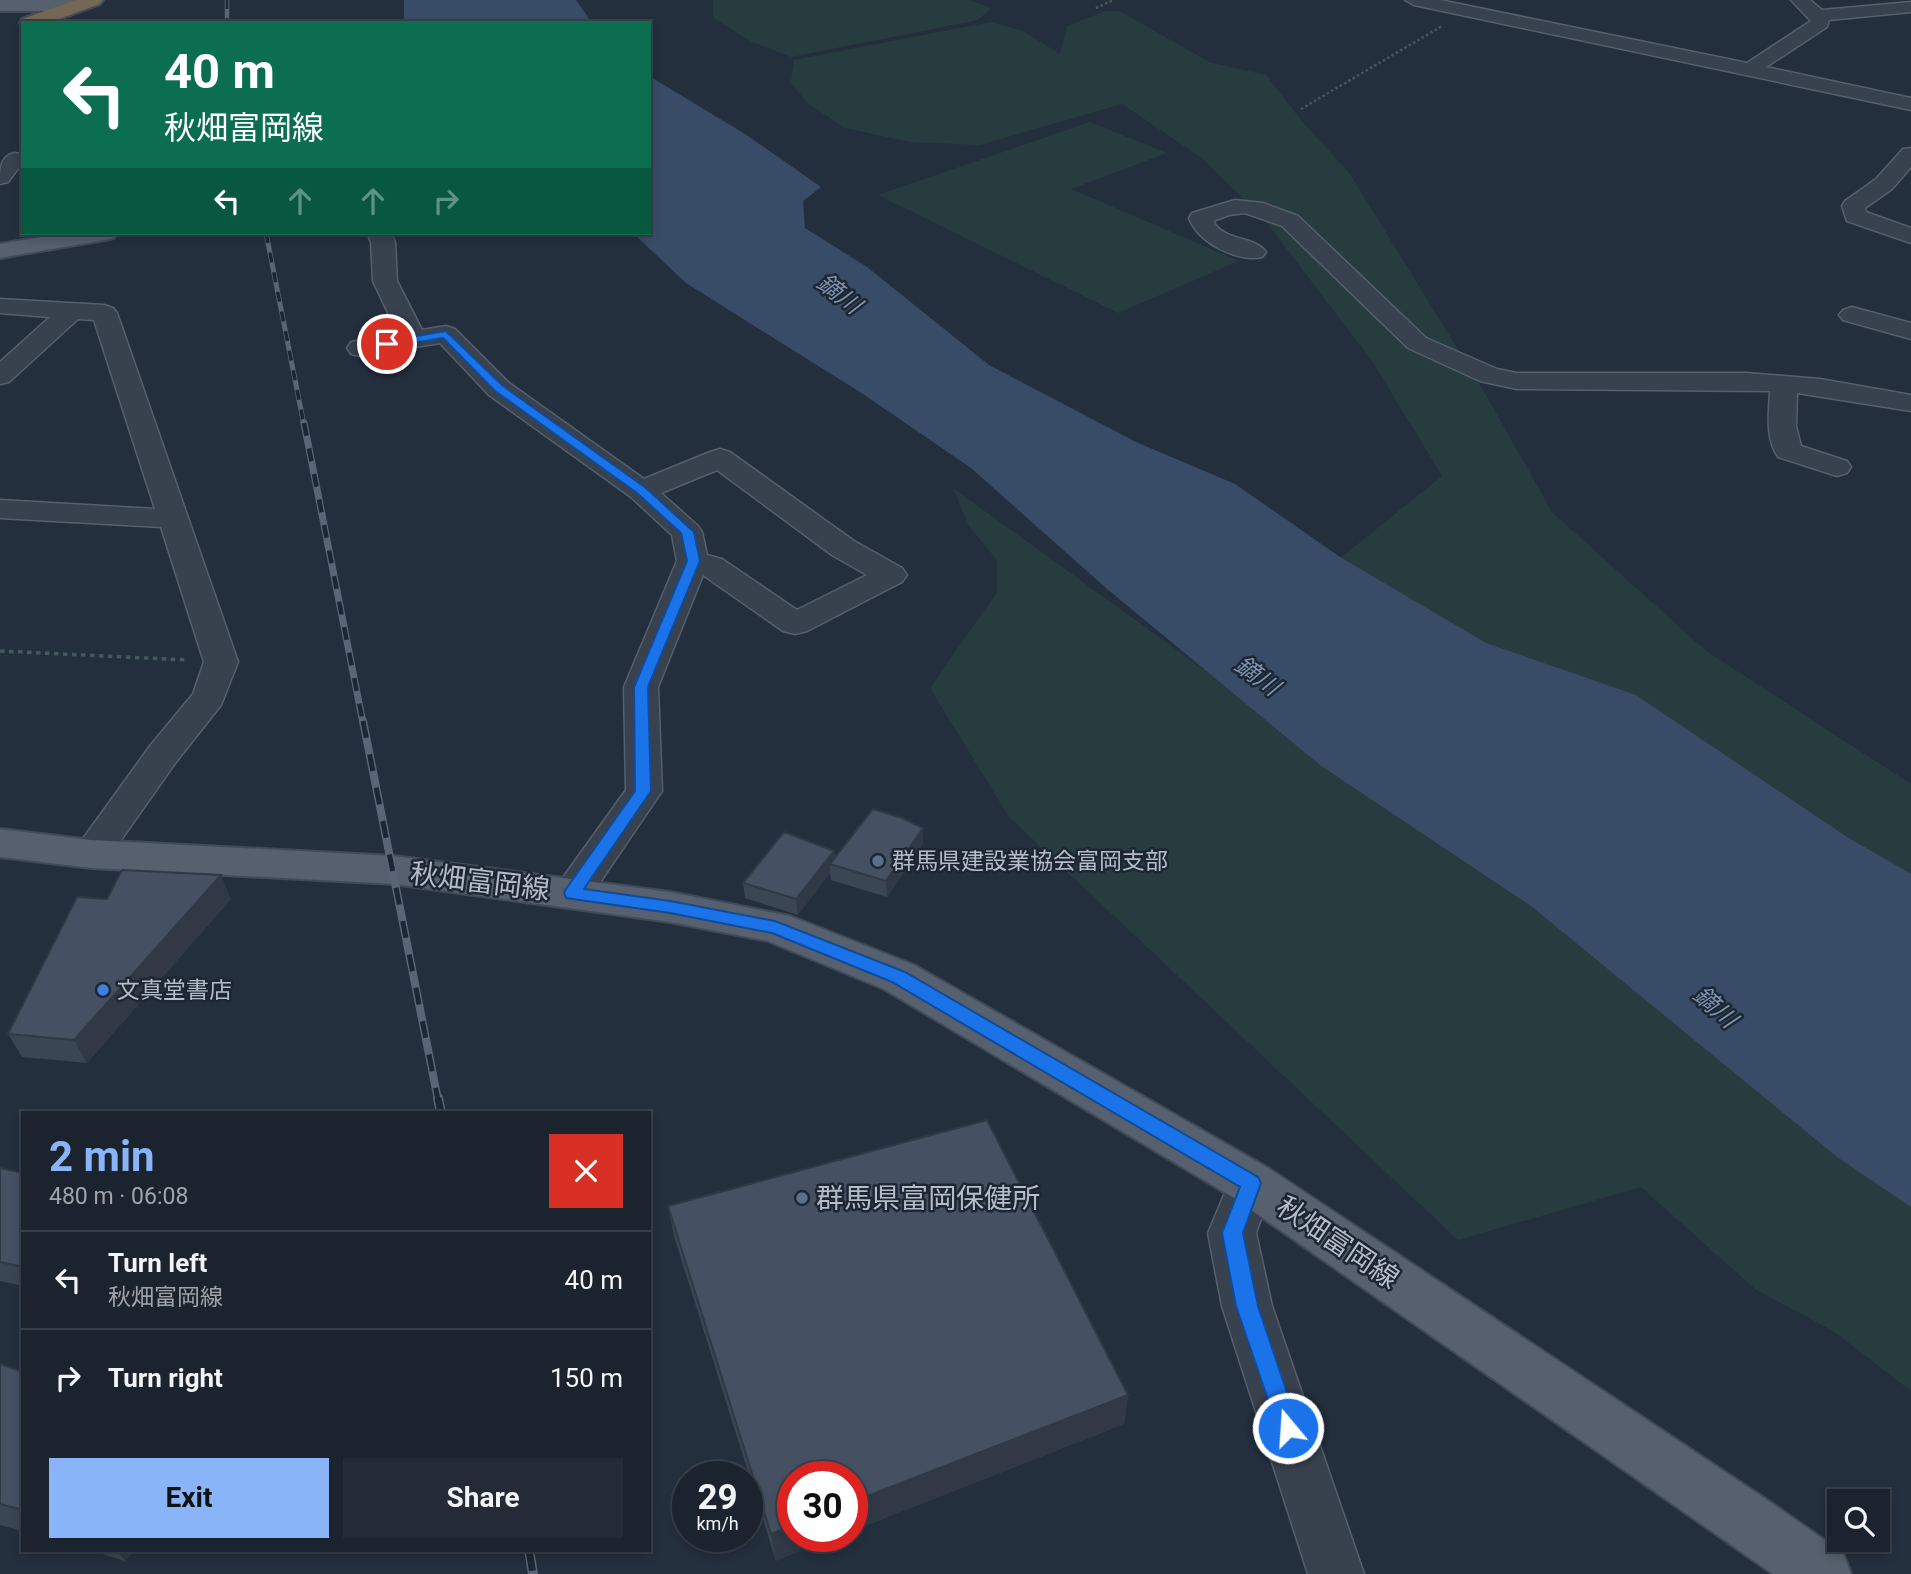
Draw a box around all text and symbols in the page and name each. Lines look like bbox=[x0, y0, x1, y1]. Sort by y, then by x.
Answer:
text: 40 m bbox=[164, 43, 275, 100]
icon: left bbox=[49, 49, 140, 140]
text: 秋畑富岡線 bbox=[164, 109, 324, 147]
icon: left bbox=[208, 182, 246, 220]
icon: ahead bbox=[281, 182, 319, 220]
icon: ahead bbox=[354, 182, 392, 220]
icon: right bbox=[427, 182, 465, 220]
water label: 鏑川 bbox=[811, 268, 869, 322]
pin bbox=[357, 314, 417, 374]
icon: arrive bbox=[368, 325, 406, 363]
water label: 鏑川 bbox=[1229, 651, 1287, 703]
place label: 群馬県建設業協会富岡支部 bbox=[892, 848, 1168, 875]
marker: 群馬県建設業協会富岡支部 bbox=[870, 853, 886, 869]
street label: 秋畑富岡線 bbox=[408, 857, 551, 906]
place label: 文真堂書店 bbox=[117, 977, 232, 1004]
water label: 鏑川 bbox=[1688, 981, 1744, 1035]
marker: 文真堂書店 bbox=[95, 982, 111, 998]
text: 2 min bbox=[49, 1132, 155, 1181]
button: close bbox=[549, 1134, 623, 1208]
place label: 群馬県富岡保健所 bbox=[816, 1182, 1040, 1215]
text: 480 m · 06:08 bbox=[49, 1183, 188, 1210]
marker: 群馬県富岡保健所 bbox=[794, 1190, 810, 1206]
street label: 秋畑富岡線 bbox=[1270, 1190, 1405, 1295]
text: Turn left bbox=[108, 1248, 207, 1278]
icon: left bbox=[49, 1261, 87, 1299]
text: 40 m bbox=[565, 1265, 623, 1295]
text: 秋畑富岡線 bbox=[108, 1284, 223, 1311]
icon: right bbox=[49, 1359, 87, 1397]
text: Turn right bbox=[108, 1363, 223, 1393]
text: 150 m bbox=[550, 1363, 623, 1393]
position arrow bbox=[1251, 1391, 1325, 1465]
button: Exit bbox=[49, 1458, 329, 1538]
button: Share bbox=[343, 1458, 623, 1538]
speed limit sign: 30 bbox=[777, 1461, 868, 1552]
text: 29 bbox=[697, 1477, 738, 1518]
map controls bbox=[1827, 1489, 1890, 1552]
button: search bbox=[1827, 1489, 1890, 1552]
text: km/h bbox=[696, 1513, 739, 1534]

